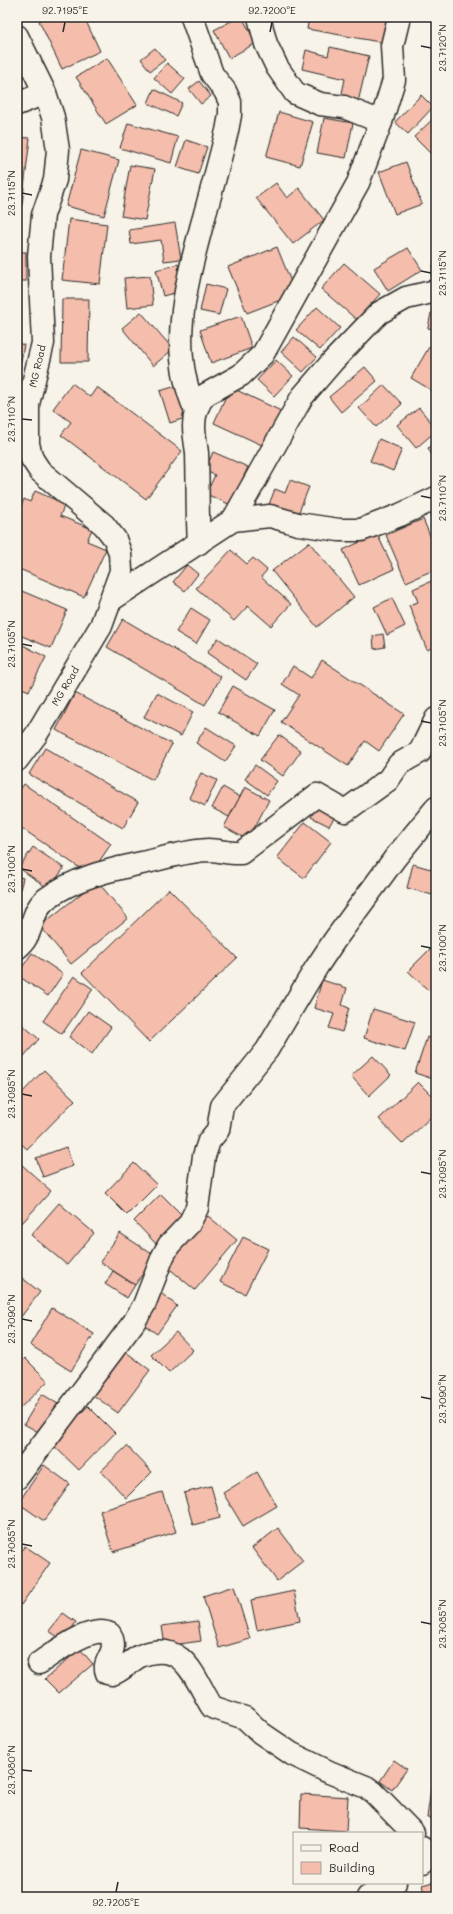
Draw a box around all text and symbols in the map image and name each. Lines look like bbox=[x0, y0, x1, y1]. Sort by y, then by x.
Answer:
text: 92.7195°E bbox=[42, 3, 88, 17]
text: 92.7200°E bbox=[248, 3, 296, 17]
text: 23.7120°N bbox=[435, 24, 449, 72]
text: 23.7115°N bbox=[4, 170, 18, 216]
text: 23.7115°N bbox=[435, 250, 449, 296]
street label: MG Road bbox=[25, 343, 49, 389]
text: 23.7110°N bbox=[4, 396, 18, 442]
text: 23.7110°N bbox=[435, 475, 449, 521]
text: 23.7105°N bbox=[4, 620, 18, 668]
street label: MG Road bbox=[48, 664, 82, 708]
text: 23.7105°N bbox=[435, 699, 449, 747]
text: 23.7100°N bbox=[4, 845, 18, 893]
text: 23.7100°N bbox=[435, 924, 449, 972]
text: 23.7095°N bbox=[4, 1069, 18, 1119]
text: 23.7095°N bbox=[435, 1149, 449, 1199]
text: 23.7090°N bbox=[4, 1294, 18, 1344]
text: 23.7090°N bbox=[435, 1374, 449, 1424]
text: 23.7085°N bbox=[4, 1519, 18, 1569]
text: 23.7085°N bbox=[435, 1599, 449, 1649]
text: 23.7080°N bbox=[4, 1745, 18, 1795]
legend bbox=[293, 1832, 423, 1884]
text: Road bbox=[329, 1839, 359, 1855]
text: Building bbox=[329, 1859, 375, 1875]
text: 92.7205°E bbox=[92, 1895, 140, 1909]

